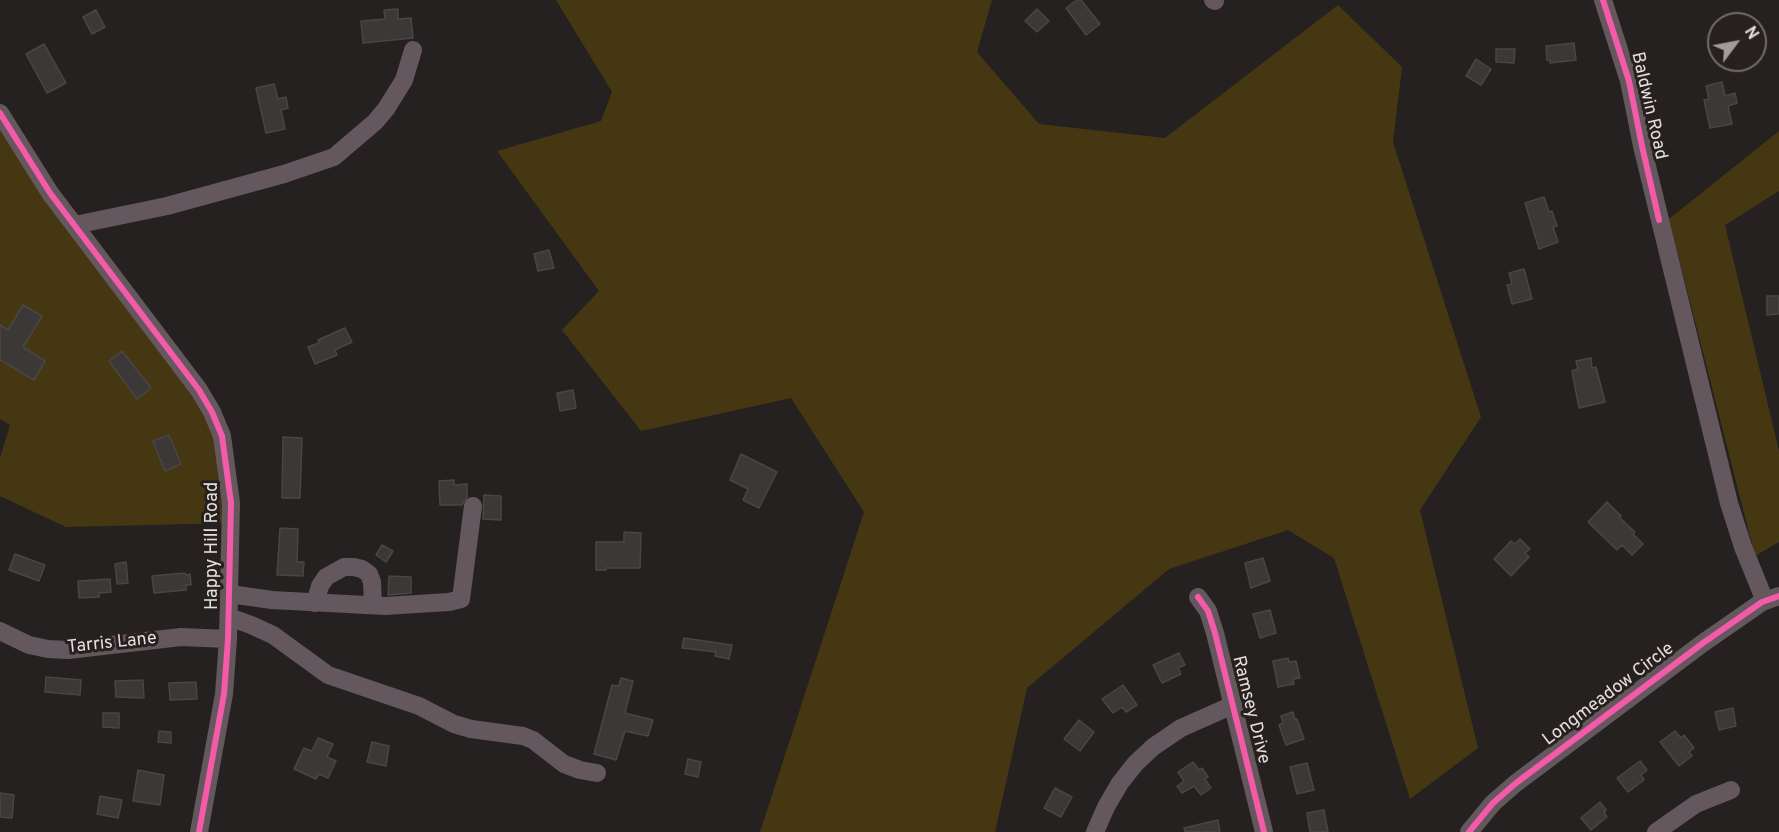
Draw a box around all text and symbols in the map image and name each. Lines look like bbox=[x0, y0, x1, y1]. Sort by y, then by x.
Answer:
north arrow bbox=[1707, 12, 1767, 72]
text: N bbox=[1739, 23, 1762, 44]
street label: Baldwin Road bbox=[1625, 50, 1671, 162]
street label: Happy Hill Road bbox=[202, 482, 224, 610]
street label: Tarris Lane bbox=[66, 629, 158, 659]
street label: Longmeadow Circle bbox=[1539, 639, 1679, 751]
street label: Ramsey Drive bbox=[1226, 654, 1274, 766]

